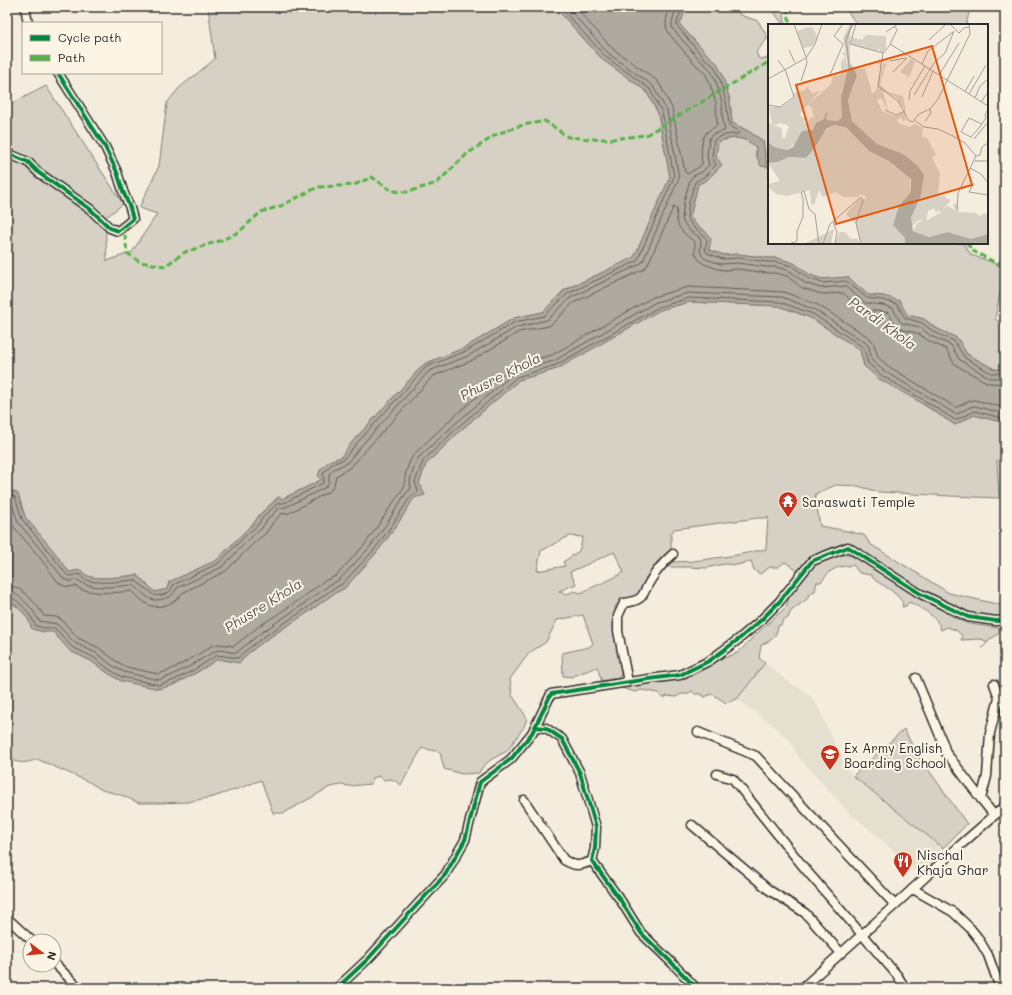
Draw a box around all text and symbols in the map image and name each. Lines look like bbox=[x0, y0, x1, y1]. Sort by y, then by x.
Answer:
legend bbox=[22, 22, 162, 74]
inset map bbox=[768, 24, 988, 244]
text: Cycle path bbox=[58, 29, 121, 45]
text: Path bbox=[58, 49, 85, 65]
water label: Pardi Khola bbox=[846, 292, 920, 354]
water label: Phusre Khola bbox=[456, 348, 544, 404]
temple icon: Saraswati Temple bbox=[777, 490, 799, 518]
place label: Saraswati Temple bbox=[802, 493, 915, 510]
water label: Phusre Khola bbox=[221, 574, 305, 636]
place label: Ex Army English Boarding School bbox=[844, 739, 947, 771]
school or university icon: Ex Army English Boarding School bbox=[819, 743, 841, 771]
place label: Nischal Khaja Ghar bbox=[917, 846, 989, 878]
restaurant icon: Nischal Khaja Ghar bbox=[892, 850, 914, 878]
north arrow bbox=[22, 933, 62, 973]
text: N bbox=[44, 950, 60, 962]

